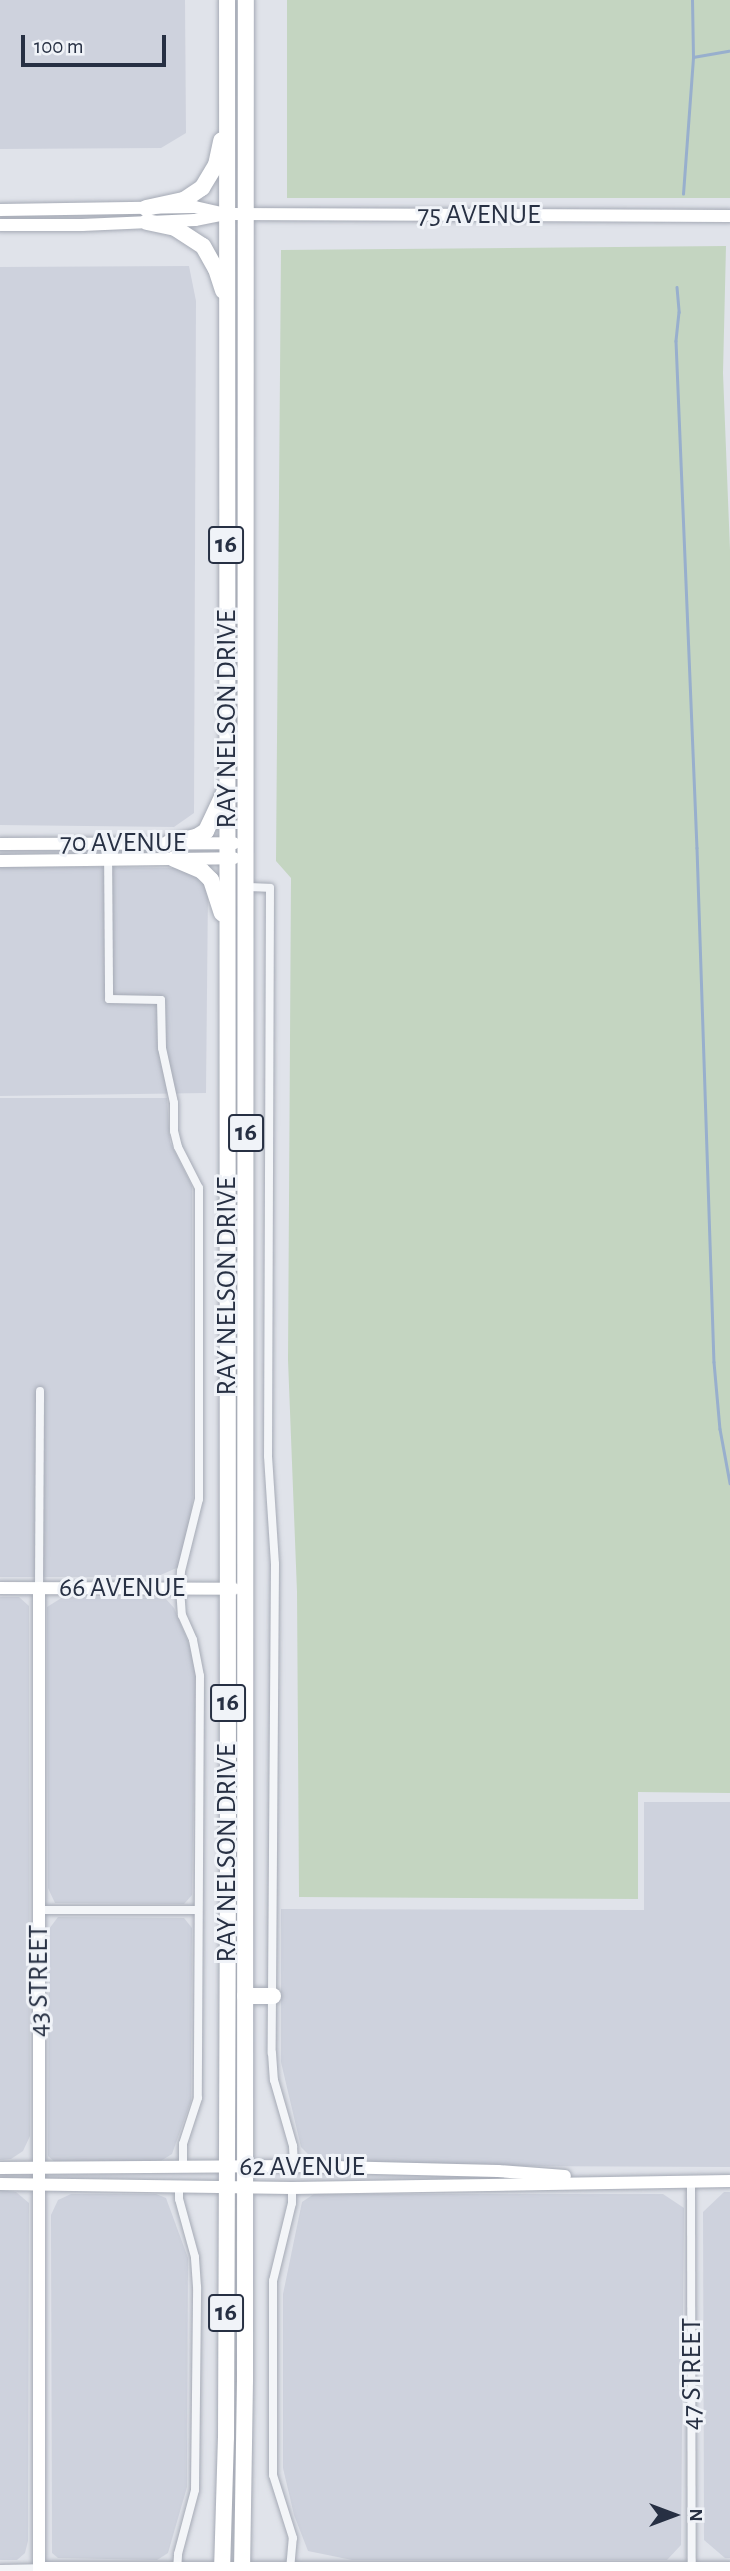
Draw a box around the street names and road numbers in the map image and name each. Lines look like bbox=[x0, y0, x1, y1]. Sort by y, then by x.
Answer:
street label: 75 AVENUE bbox=[417, 198, 541, 232]
road number: 16 bbox=[207, 523, 245, 568]
street label: RAY NELSON DRIVE bbox=[210, 610, 244, 828]
street label: 70 AVENUE bbox=[60, 826, 186, 860]
road number: 16 bbox=[227, 1110, 265, 1156]
street label: RAY NELSON DRIVE bbox=[210, 1177, 244, 1395]
street label: 66 AVENUE bbox=[59, 1571, 185, 1605]
road number: 16 bbox=[209, 1680, 247, 1726]
street label: RAY NELSON DRIVE bbox=[210, 1744, 244, 1962]
street label: 43 STREET bbox=[22, 1925, 56, 2037]
street label: 62 AVENUE bbox=[239, 2150, 365, 2184]
road number: 16 bbox=[207, 2290, 245, 2336]
street label: 47 STREET bbox=[675, 2318, 709, 2430]

